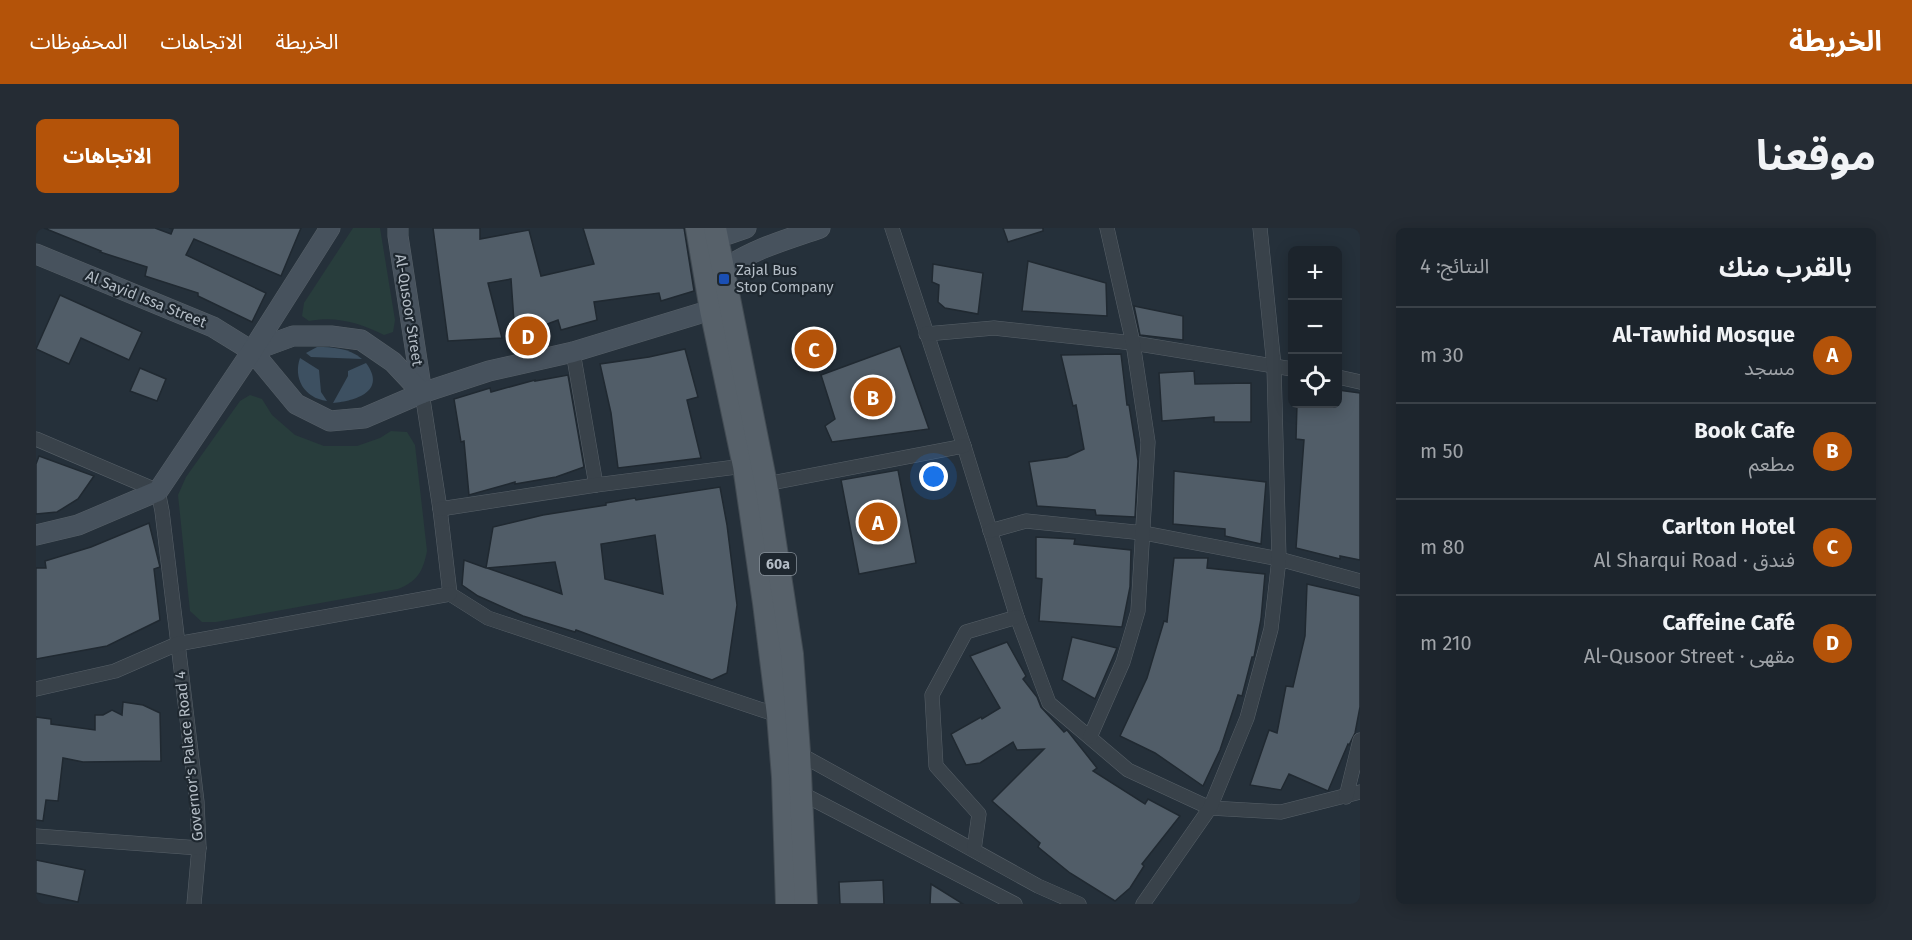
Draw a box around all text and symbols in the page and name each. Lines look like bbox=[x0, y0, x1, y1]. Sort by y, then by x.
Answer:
text: الخريطة bbox=[1789, 25, 1882, 58]
text: المحفوظات bbox=[30, 29, 127, 55]
text: الاتجاهات bbox=[160, 29, 242, 55]
text: الخريطة bbox=[275, 29, 338, 55]
button: الاتجاهات bbox=[36, 119, 179, 193]
text: موقعنا bbox=[1756, 131, 1876, 181]
map controls bbox=[1288, 246, 1342, 408]
button: + bbox=[1288, 246, 1342, 300]
text: بالقرب منك bbox=[1719, 252, 1852, 283]
street label: Al-Qusoor Street bbox=[391, 253, 427, 368]
text: النتائج: 4 bbox=[1420, 254, 1489, 278]
place label: Zajal Bus Stop Company bbox=[736, 261, 834, 296]
street label: Al Sayid Issa Street bbox=[83, 267, 210, 332]
marker: Zajal Bus Stop Company bbox=[717, 272, 731, 286]
button: − bbox=[1288, 300, 1342, 354]
pin: D bbox=[508, 314, 548, 358]
text: Al-Tawhid Mosque bbox=[1613, 321, 1795, 348]
pin: C bbox=[794, 326, 834, 372]
text: 30 m bbox=[1420, 343, 1464, 367]
text: A bbox=[1827, 343, 1838, 367]
button: locate bbox=[1288, 354, 1342, 408]
text: مسجد bbox=[1744, 356, 1795, 380]
pin: B bbox=[854, 374, 892, 420]
text: Book Cafe bbox=[1694, 417, 1795, 444]
text: 50 m bbox=[1420, 439, 1464, 463]
text: B bbox=[1826, 439, 1839, 463]
text: مطعم bbox=[1749, 452, 1795, 476]
your location bbox=[919, 462, 948, 491]
pin: A bbox=[858, 500, 898, 544]
text: Carlton Hotel bbox=[1662, 513, 1795, 540]
text: 80 m bbox=[1420, 535, 1465, 559]
text: C bbox=[1827, 535, 1838, 559]
text: فندق · Al Sharqui Road bbox=[1594, 548, 1795, 572]
road number: 60a bbox=[760, 553, 796, 575]
text: Caffeine Café bbox=[1662, 609, 1795, 636]
text: 210 m bbox=[1420, 631, 1472, 655]
text: D bbox=[1826, 631, 1839, 655]
text: مقهى · Al-Qusoor Street bbox=[1584, 644, 1795, 668]
street label: Governor's Palace Road 4 bbox=[171, 670, 207, 842]

